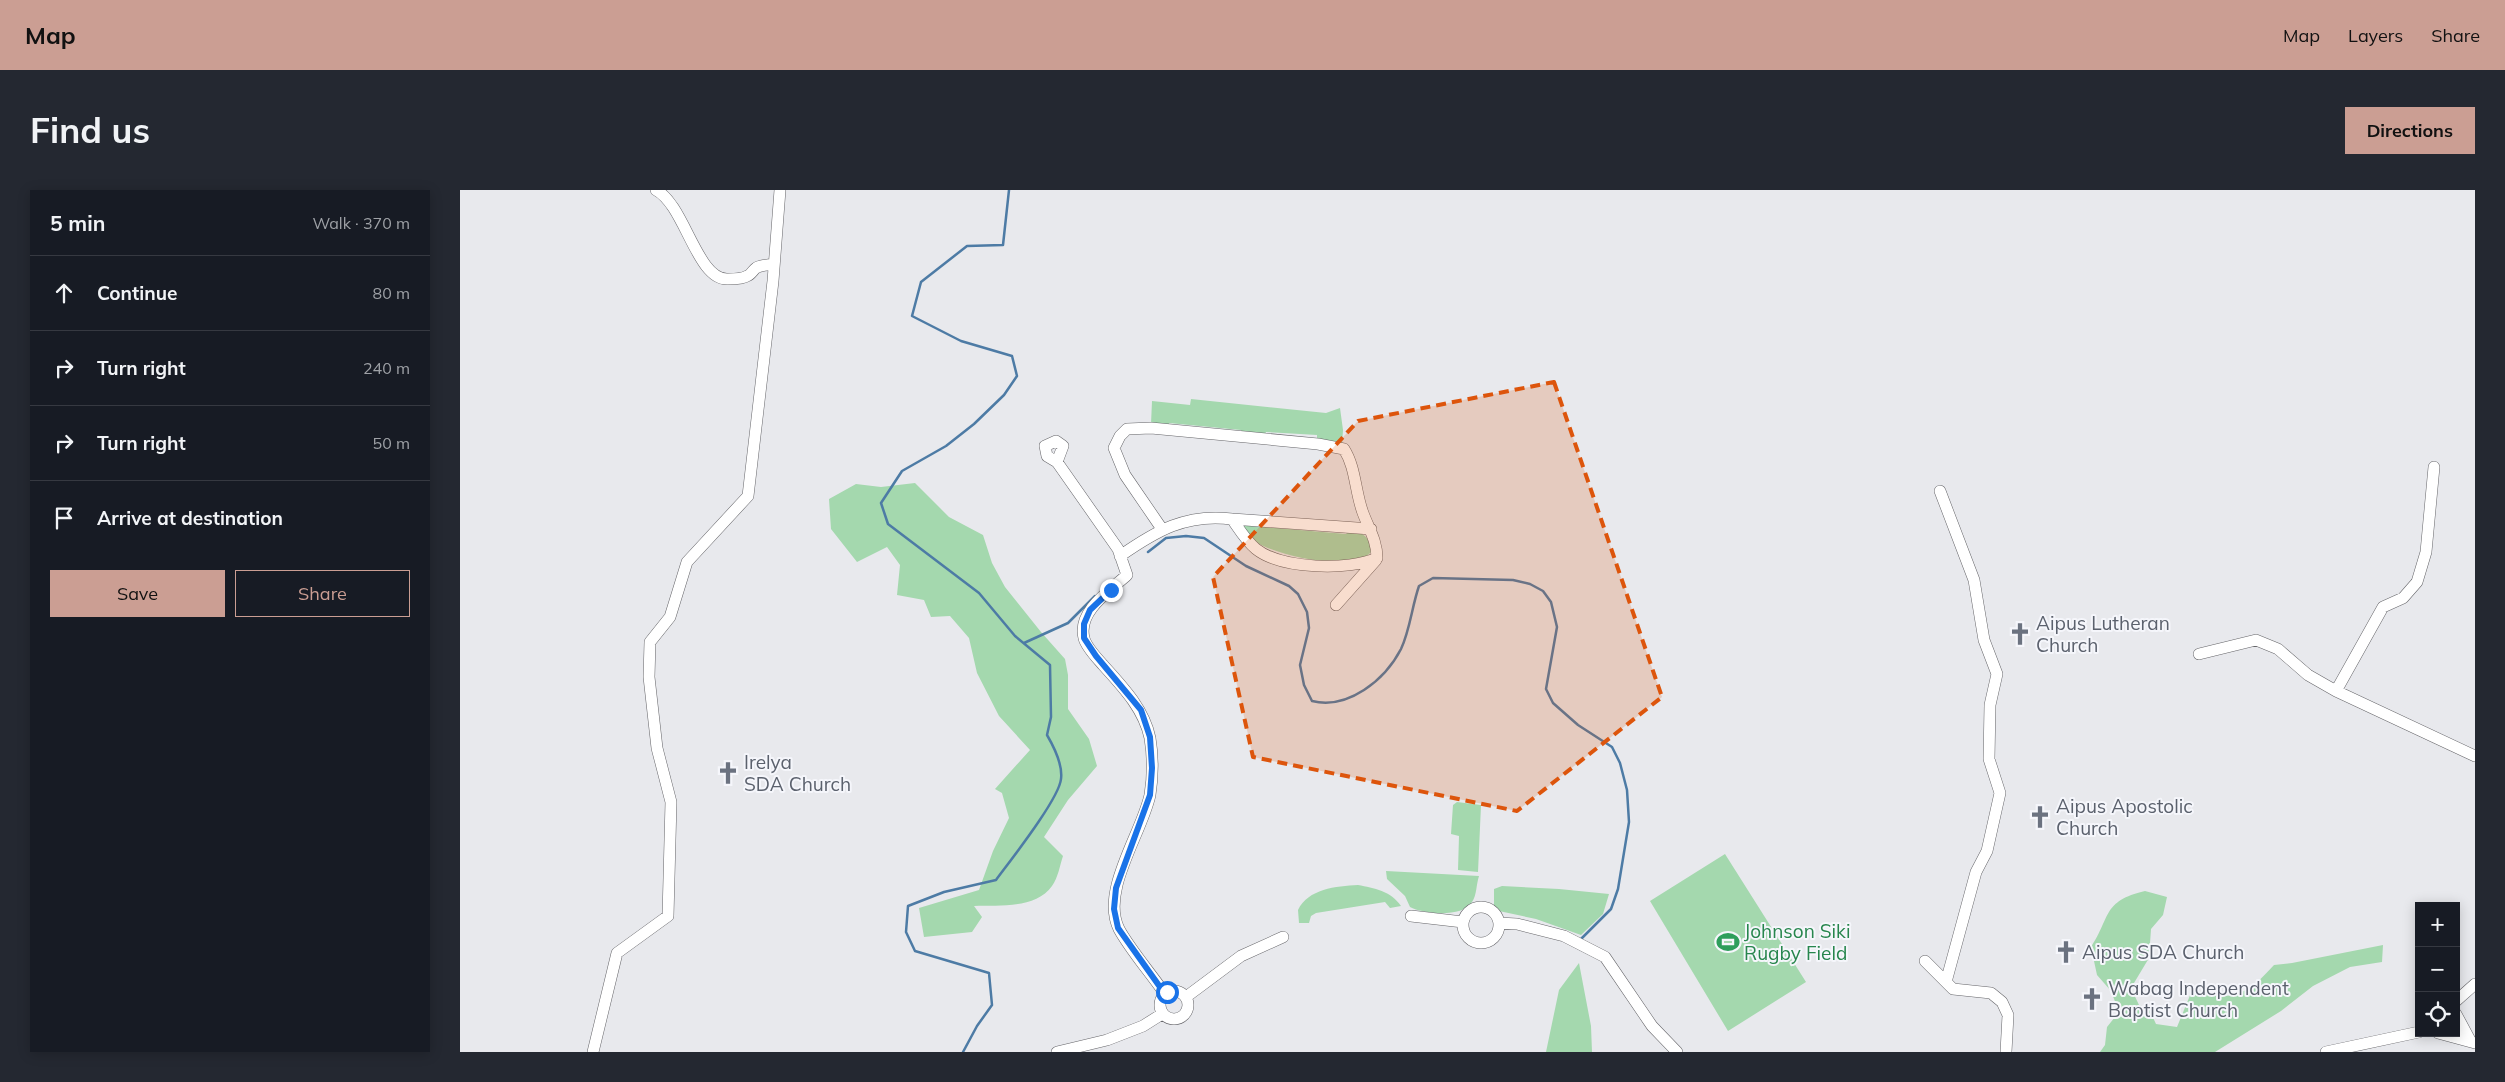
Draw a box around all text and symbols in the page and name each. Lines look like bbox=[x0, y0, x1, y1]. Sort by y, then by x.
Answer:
text: Map bbox=[25, 20, 76, 50]
text: Map bbox=[2283, 24, 2320, 47]
text: Layers bbox=[2348, 24, 2403, 47]
text: Share bbox=[2431, 24, 2480, 47]
button: Directions bbox=[2345, 107, 2475, 154]
text: Find us bbox=[30, 108, 150, 152]
text: 5 min bbox=[50, 210, 105, 236]
text: Walk · 370 m bbox=[312, 213, 410, 233]
icon: ahead bbox=[50, 279, 78, 307]
text: Continue bbox=[97, 281, 177, 305]
text: 80 m bbox=[373, 283, 410, 303]
icon: right bbox=[50, 354, 78, 382]
text: Turn right bbox=[97, 356, 186, 380]
text: 240 m bbox=[363, 358, 410, 378]
icon: right bbox=[50, 429, 78, 457]
text: Turn right bbox=[97, 431, 186, 455]
text: 50 m bbox=[373, 433, 410, 453]
icon: arrive bbox=[50, 504, 78, 532]
text: Arrive at destination bbox=[97, 506, 283, 530]
button: Save bbox=[50, 570, 225, 617]
button: Share bbox=[235, 570, 410, 617]
route end bbox=[1100, 579, 1123, 602]
place label: Aipus Lutheran Church bbox=[2036, 611, 2170, 657]
church icon: Aipus Lutheran Church bbox=[2007, 621, 2033, 647]
place label: Irelya SDA Church bbox=[744, 750, 851, 796]
church icon: Irelya SDA Church bbox=[715, 760, 741, 786]
place label: Aipus Apostolic Church bbox=[2056, 794, 2193, 840]
church icon: Aipus Apostolic Church bbox=[2027, 804, 2053, 830]
map controls bbox=[2415, 902, 2460, 1037]
button: + bbox=[2415, 902, 2460, 947]
place label: Johnson Siki Rugby Field bbox=[1744, 919, 1850, 965]
sports icon: Johnson Siki Rugby Field bbox=[1715, 929, 1741, 955]
church icon: Aipus SDA Church bbox=[2053, 939, 2079, 965]
place label: Aipus SDA Church bbox=[2082, 940, 2244, 964]
button: − bbox=[2415, 947, 2460, 992]
place label: Wabag Independent Baptist Church bbox=[2108, 976, 2289, 1022]
route start bbox=[1156, 981, 1179, 1004]
church icon: Wabag Independent Baptist Church bbox=[2079, 986, 2105, 1012]
button: locate bbox=[2415, 992, 2460, 1037]

